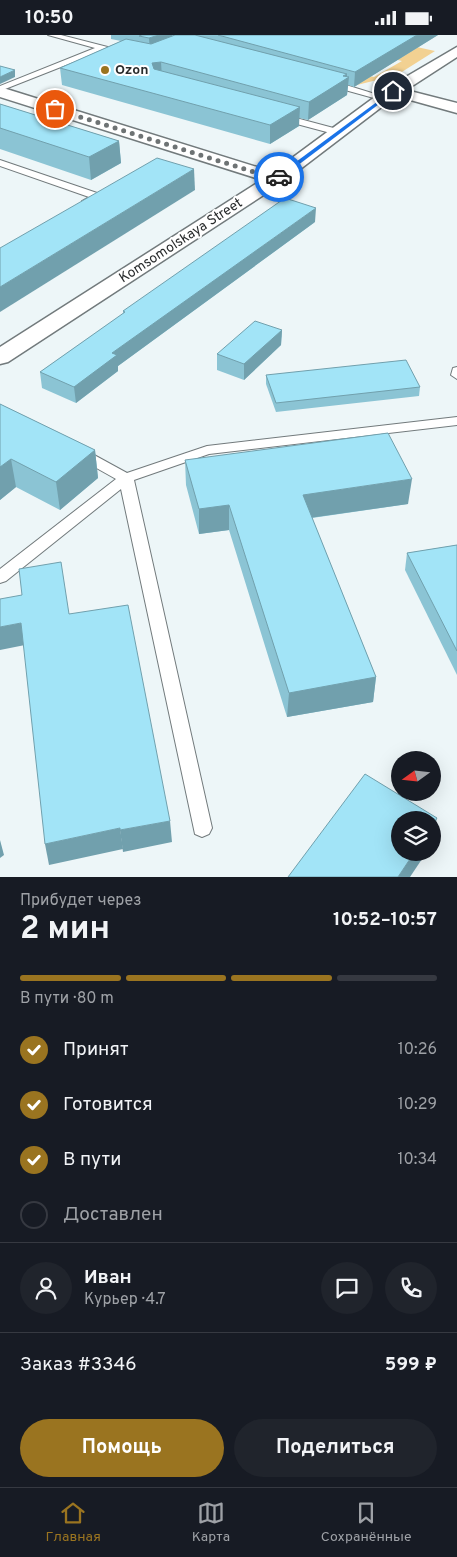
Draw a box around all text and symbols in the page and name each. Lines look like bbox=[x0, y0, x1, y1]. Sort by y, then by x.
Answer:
text: 10:50 bbox=[25, 6, 74, 30]
place label: Ozon bbox=[115, 62, 148, 79]
marker: Ozon bbox=[99, 64, 111, 76]
pin bbox=[372, 70, 414, 112]
icon: home bbox=[379, 77, 407, 105]
pin bbox=[34, 88, 76, 130]
icon: bag bbox=[41, 95, 69, 123]
courier bbox=[254, 152, 304, 202]
icon: car bbox=[265, 163, 293, 191]
street label: Komsomolskaya Street bbox=[116, 195, 246, 287]
north arrow bbox=[391, 751, 441, 801]
map controls bbox=[391, 751, 441, 861]
button: layers bbox=[391, 811, 441, 861]
text: Прибудет через bbox=[20, 891, 142, 911]
text: 10:52–10:57 bbox=[333, 908, 437, 932]
text: 2 мин bbox=[20, 910, 110, 950]
text: В пути · 80 m bbox=[20, 989, 114, 1009]
icon: check bbox=[20, 1036, 48, 1064]
text: Принят bbox=[63, 1038, 129, 1062]
text: 10:26 bbox=[398, 1040, 437, 1060]
icon: check bbox=[20, 1091, 48, 1119]
text: Готовится bbox=[63, 1093, 153, 1117]
text: 10:29 bbox=[398, 1095, 437, 1115]
icon: check bbox=[20, 1146, 48, 1174]
text: В пути bbox=[63, 1148, 121, 1172]
text: 10:34 bbox=[398, 1150, 437, 1170]
text: Доставлен bbox=[63, 1203, 163, 1227]
button: person bbox=[20, 1262, 72, 1314]
button: chat bbox=[321, 1262, 373, 1314]
button: phone bbox=[385, 1262, 437, 1314]
text: Иван bbox=[84, 1266, 132, 1290]
text: Курьер · 4.7 bbox=[84, 1290, 166, 1310]
text: Заказ #3346 bbox=[20, 1353, 137, 1377]
text: 599 ₽ bbox=[385, 1353, 437, 1377]
button: Помощь bbox=[20, 1419, 224, 1477]
button: Поделиться bbox=[234, 1419, 437, 1477]
tab: Главная bbox=[45, 1499, 101, 1546]
tab: Карта bbox=[192, 1499, 230, 1546]
tab: Сохранённые bbox=[321, 1499, 412, 1546]

